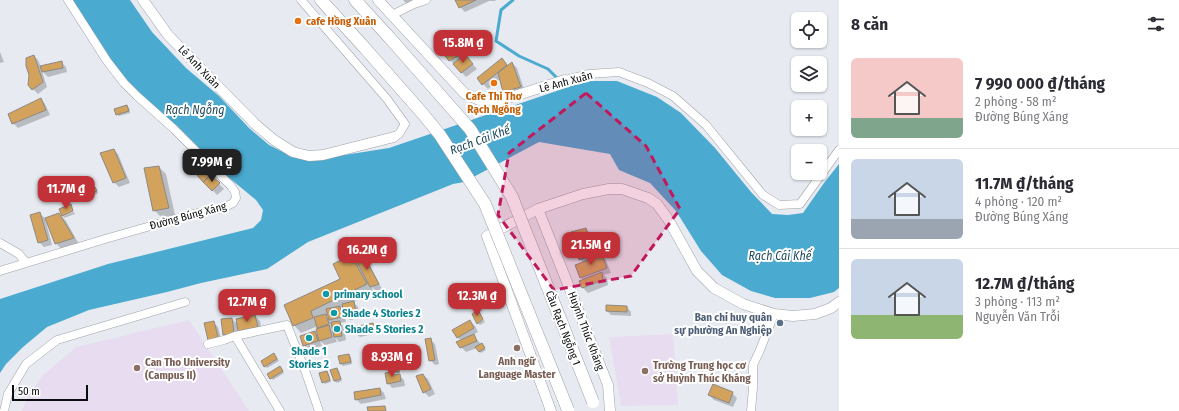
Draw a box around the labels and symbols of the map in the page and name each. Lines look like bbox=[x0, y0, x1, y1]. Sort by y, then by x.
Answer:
place label: cafe Hồng Xuân bbox=[306, 15, 376, 28]
marker: cafe Hồng Xuân bbox=[293, 16, 303, 26]
pin: 15.8M ₫ bbox=[426, 30, 500, 64]
street label: Lê Anh Xuân bbox=[175, 43, 223, 91]
street label: Lê Anh Xuân bbox=[538, 69, 594, 95]
marker: Cafe Thi Thơ Rạch Ngỗng bbox=[489, 78, 499, 88]
place label: Cafe Thi Thơ Rạch Ngỗng bbox=[466, 90, 523, 116]
water label: Rạch Ngỗng bbox=[165, 102, 225, 117]
water label: Rạch Cái Khế bbox=[448, 121, 513, 157]
pin: 7.99M ₫ bbox=[175, 149, 249, 183]
pin: 11.7M ₫ bbox=[29, 176, 103, 210]
street label: Đường Búng Xáng bbox=[148, 199, 229, 232]
pin: 21.5M ₫ bbox=[554, 232, 628, 266]
pin: 16.2M ₫ bbox=[330, 237, 404, 271]
water label: Rạch Cái Khế bbox=[749, 248, 813, 263]
pin: 12.3M ₫ bbox=[440, 283, 514, 317]
place label: primary school bbox=[334, 288, 403, 301]
pin: 12.7M ₫ bbox=[210, 289, 284, 323]
marker: primary school bbox=[321, 289, 331, 299]
street label: Cầu Rạch Ngỗng 1 bbox=[543, 289, 583, 367]
street label: Huỳnh Thúc Kháng bbox=[565, 290, 607, 373]
place label: Shade 4 Stories 2 bbox=[342, 307, 421, 320]
marker: Shade 4 Stories 2 bbox=[329, 308, 339, 318]
place label: Ban chỉ huy quân sự phường An Nghiệp bbox=[674, 311, 772, 337]
marker: Ban chỉ huy quân sự phường An Nghiệp bbox=[775, 318, 785, 328]
place label: Shade 5 Stories 2 bbox=[345, 323, 423, 336]
marker: Shade 5 Stories 2 bbox=[332, 324, 342, 334]
marker: Shade 1 Stories 2 bbox=[304, 333, 314, 343]
marker: Anh ngữ Language Master bbox=[512, 343, 522, 353]
pin: 8.93M ₫ bbox=[355, 344, 429, 378]
place label: Shade 1 Stories 2 bbox=[289, 345, 329, 371]
place label: Anh ngữ Language Master bbox=[478, 355, 557, 381]
place label: Can Tho University (Campus II) bbox=[145, 356, 231, 382]
place label: Trường Trung học cơ sở Huỳnh Thúc Kháng bbox=[653, 359, 751, 385]
marker: Can Tho University (Campus II) bbox=[132, 363, 142, 373]
marker: Trường Trung học cơ sở Huỳnh Thúc Kháng bbox=[640, 366, 650, 376]
scale bar bbox=[12, 383, 88, 402]

